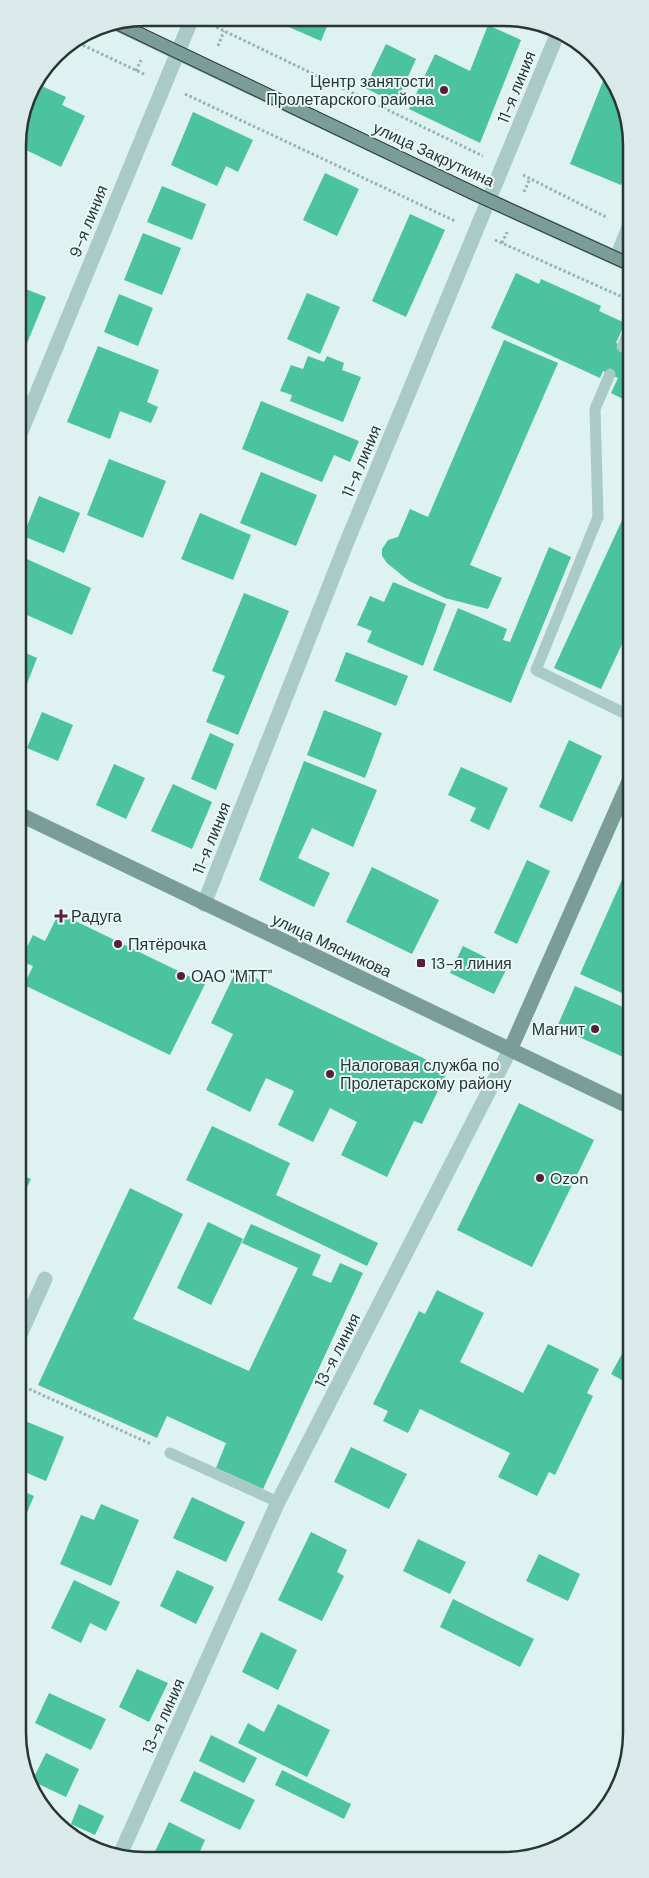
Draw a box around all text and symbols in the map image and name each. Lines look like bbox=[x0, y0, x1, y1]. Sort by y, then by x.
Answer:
street label: 11-я линия bbox=[492, 48, 540, 126]
place label: Центр занятости Пролетарского района bbox=[266, 71, 434, 110]
marker: Центр занятости Пролетарского района bbox=[438, 84, 450, 96]
street label: улица Закруткина bbox=[370, 117, 498, 192]
street label: 9-я линия bbox=[64, 182, 112, 261]
street label: 11-я линия bbox=[337, 422, 386, 500]
street label: 11-я линия bbox=[187, 799, 235, 877]
place label: Радуга bbox=[71, 906, 122, 927]
street label: улица Мясникова bbox=[269, 909, 395, 982]
marker: Радуга bbox=[55, 910, 67, 922]
place label: Пятёрочка bbox=[128, 934, 207, 955]
marker: Пятёрочка bbox=[112, 938, 124, 950]
place label: 13-я линия bbox=[431, 953, 512, 974]
marker: 13-я линия bbox=[415, 957, 427, 969]
place label: ОАО "МТТ" bbox=[191, 966, 273, 987]
marker: ОАО "МТТ" bbox=[175, 970, 187, 982]
place label: Магнит bbox=[532, 1019, 586, 1040]
marker: Магнит bbox=[589, 1023, 601, 1035]
place label: Налоговая служба по Пролетарскому району bbox=[340, 1055, 512, 1094]
marker: Налоговая служба по Пролетарскому району bbox=[324, 1068, 336, 1080]
place label: Ozon bbox=[550, 1168, 588, 1189]
marker: Ozon bbox=[534, 1172, 546, 1184]
street label: 13-я линия bbox=[310, 1309, 365, 1391]
street label: 13-я линия bbox=[137, 1675, 189, 1757]

